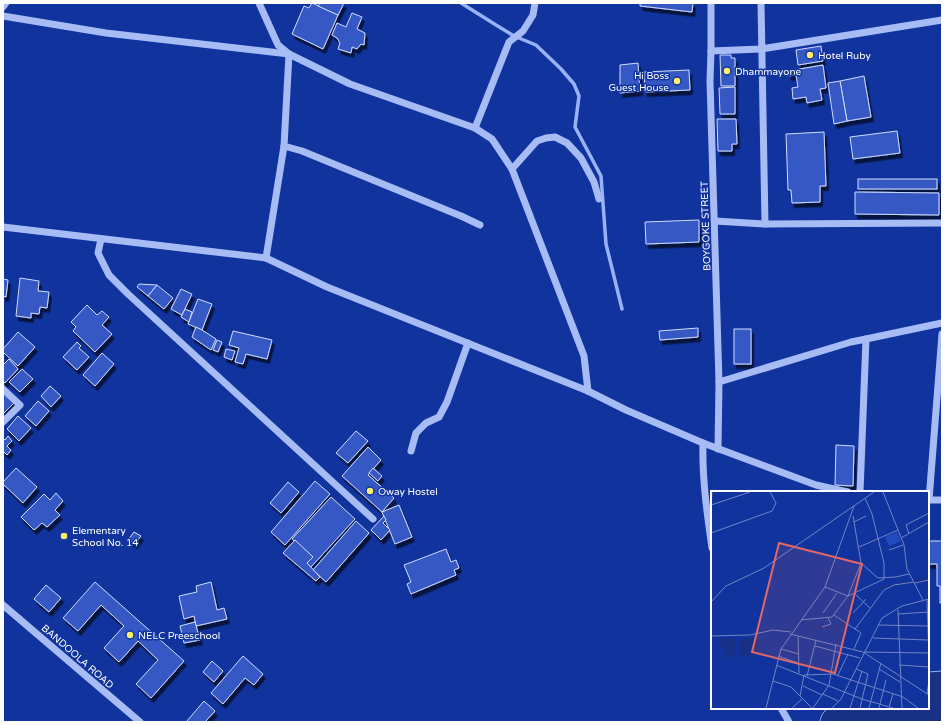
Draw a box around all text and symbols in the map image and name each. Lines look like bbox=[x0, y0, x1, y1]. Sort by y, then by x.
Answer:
marker: Hotel Ruby bbox=[805, 50, 815, 60]
place label: Hotel Ruby bbox=[818, 50, 871, 62]
marker: Dhammayone bbox=[722, 66, 732, 76]
place label: Dhammayone bbox=[735, 66, 801, 78]
place label: Hi Boss Guest House bbox=[608, 70, 669, 94]
marker: Hi Boss Guest House bbox=[672, 76, 682, 86]
street label: BOYGOKE STREET bbox=[698, 181, 714, 271]
marker: Oway Hostel bbox=[365, 486, 375, 496]
place label: Oway Hostel bbox=[378, 486, 438, 498]
inset map bbox=[711, 491, 929, 709]
place label: Elementary School No. 14 bbox=[72, 525, 138, 549]
marker: Elementary School No. 14 bbox=[59, 531, 69, 541]
street label: BANDOOLA ROAD bbox=[39, 622, 116, 691]
marker: NELC Preeschool bbox=[125, 630, 135, 640]
place label: NELC Preeschool bbox=[138, 630, 220, 642]

